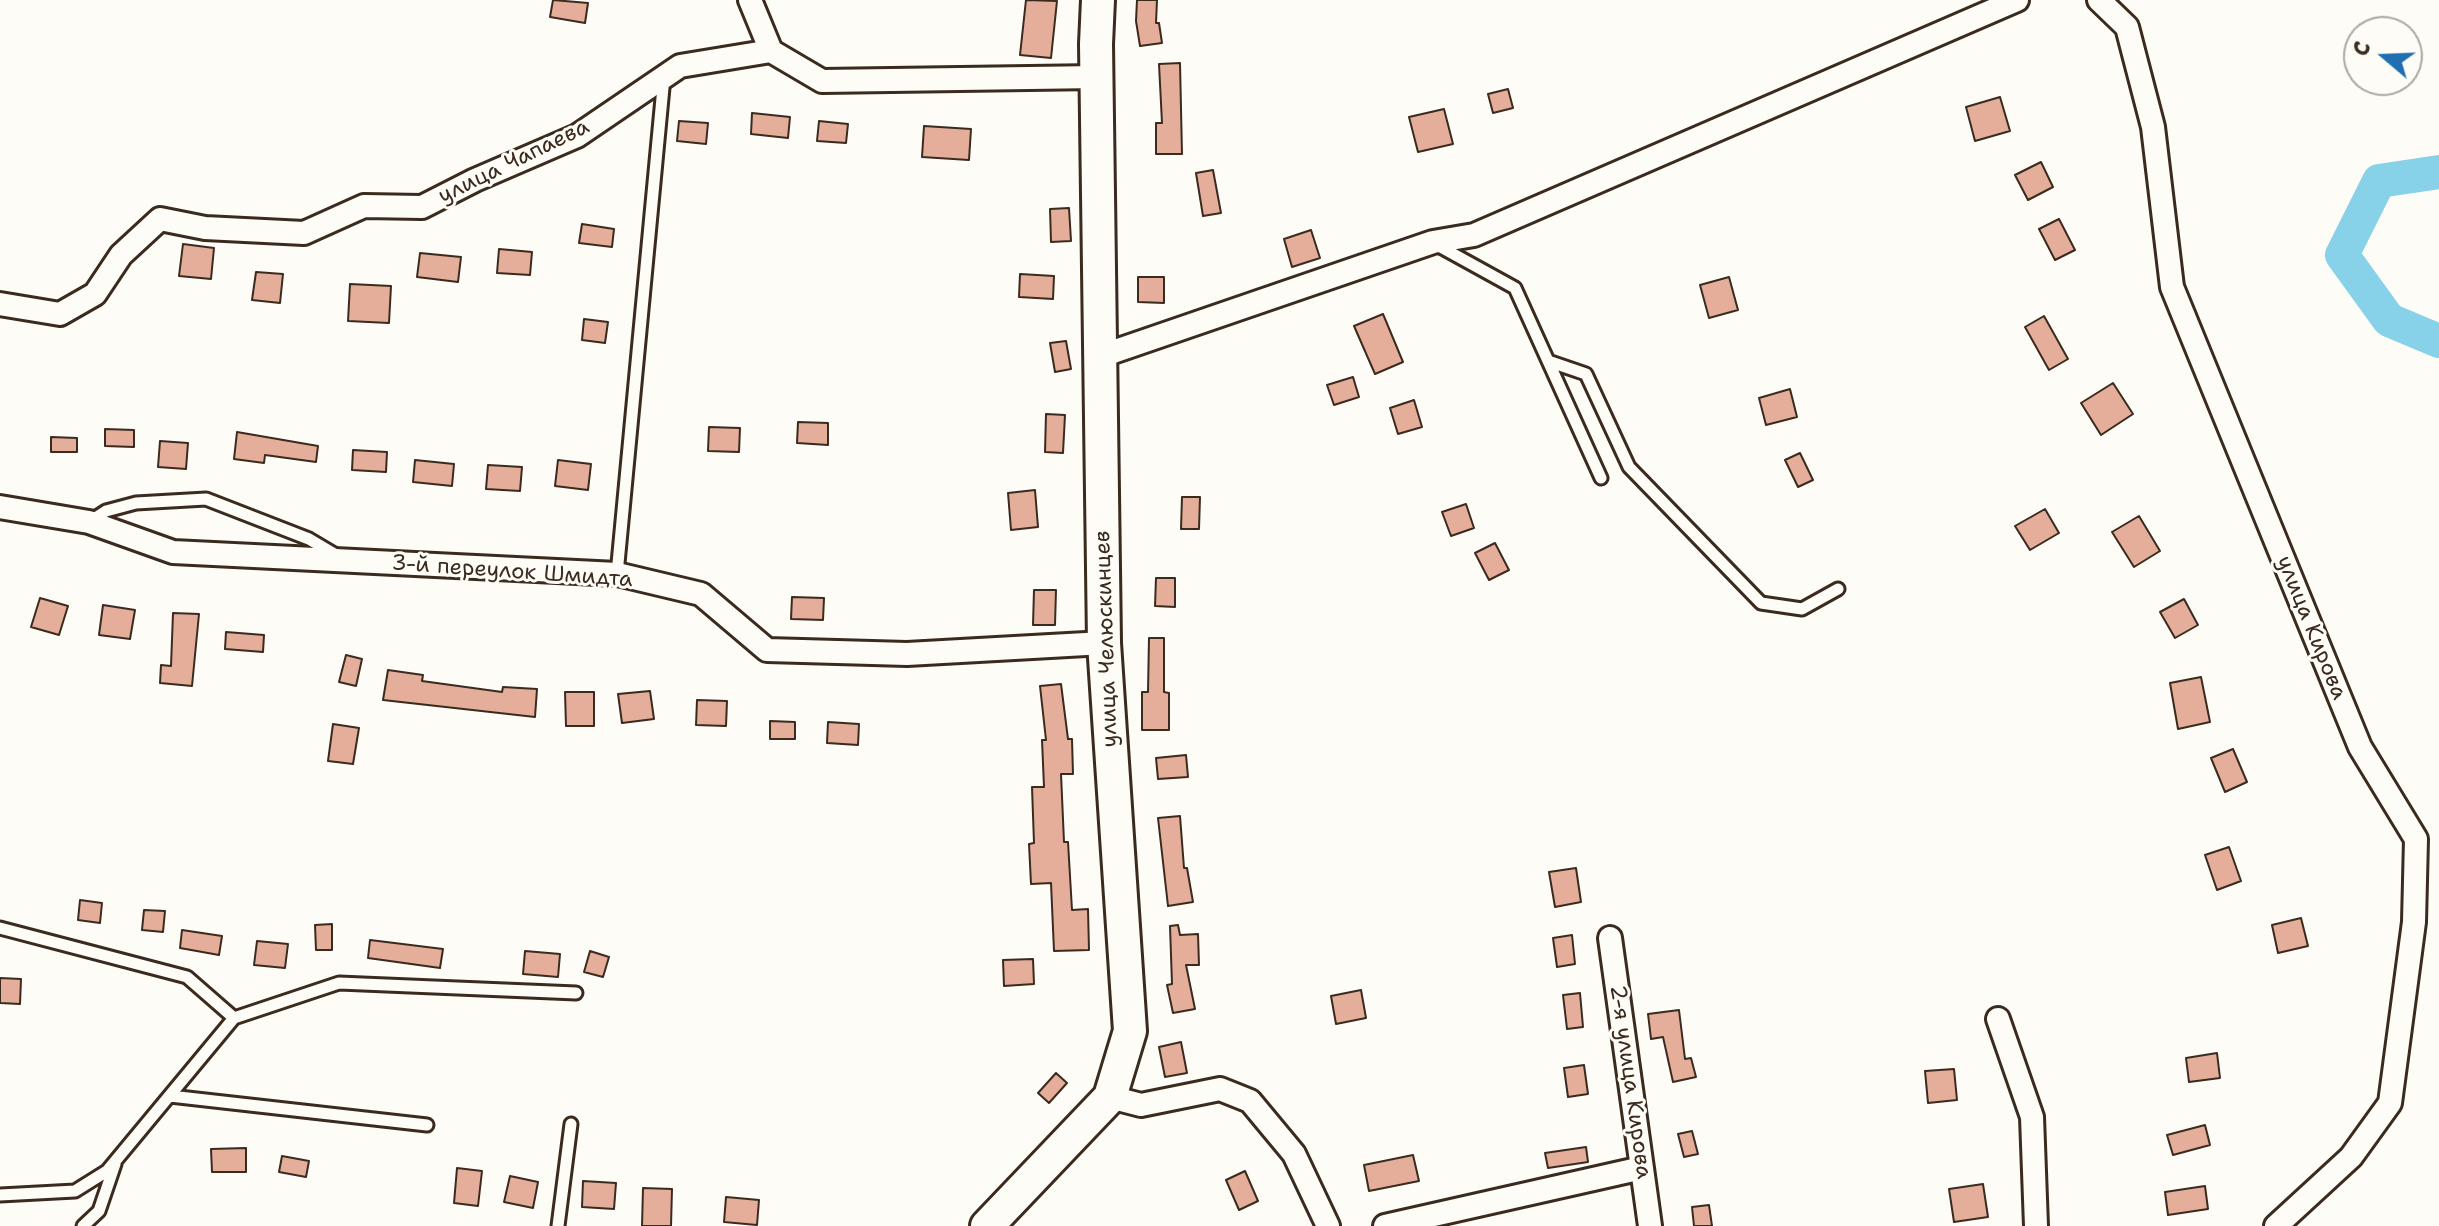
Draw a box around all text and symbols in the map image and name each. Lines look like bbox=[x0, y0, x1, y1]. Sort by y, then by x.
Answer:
north arrow bbox=[2343, 16, 2423, 96]
text: С bbox=[2346, 38, 2378, 60]
street label: улица Чапаева bbox=[434, 114, 594, 210]
street label: улица Челюскинцев bbox=[1090, 530, 1124, 748]
street label: 3-й переулок Шмидта bbox=[390, 550, 634, 594]
street label: улица Кирова bbox=[2270, 552, 2352, 704]
street label: 2-я улица Кирова bbox=[1603, 983, 1657, 1181]

